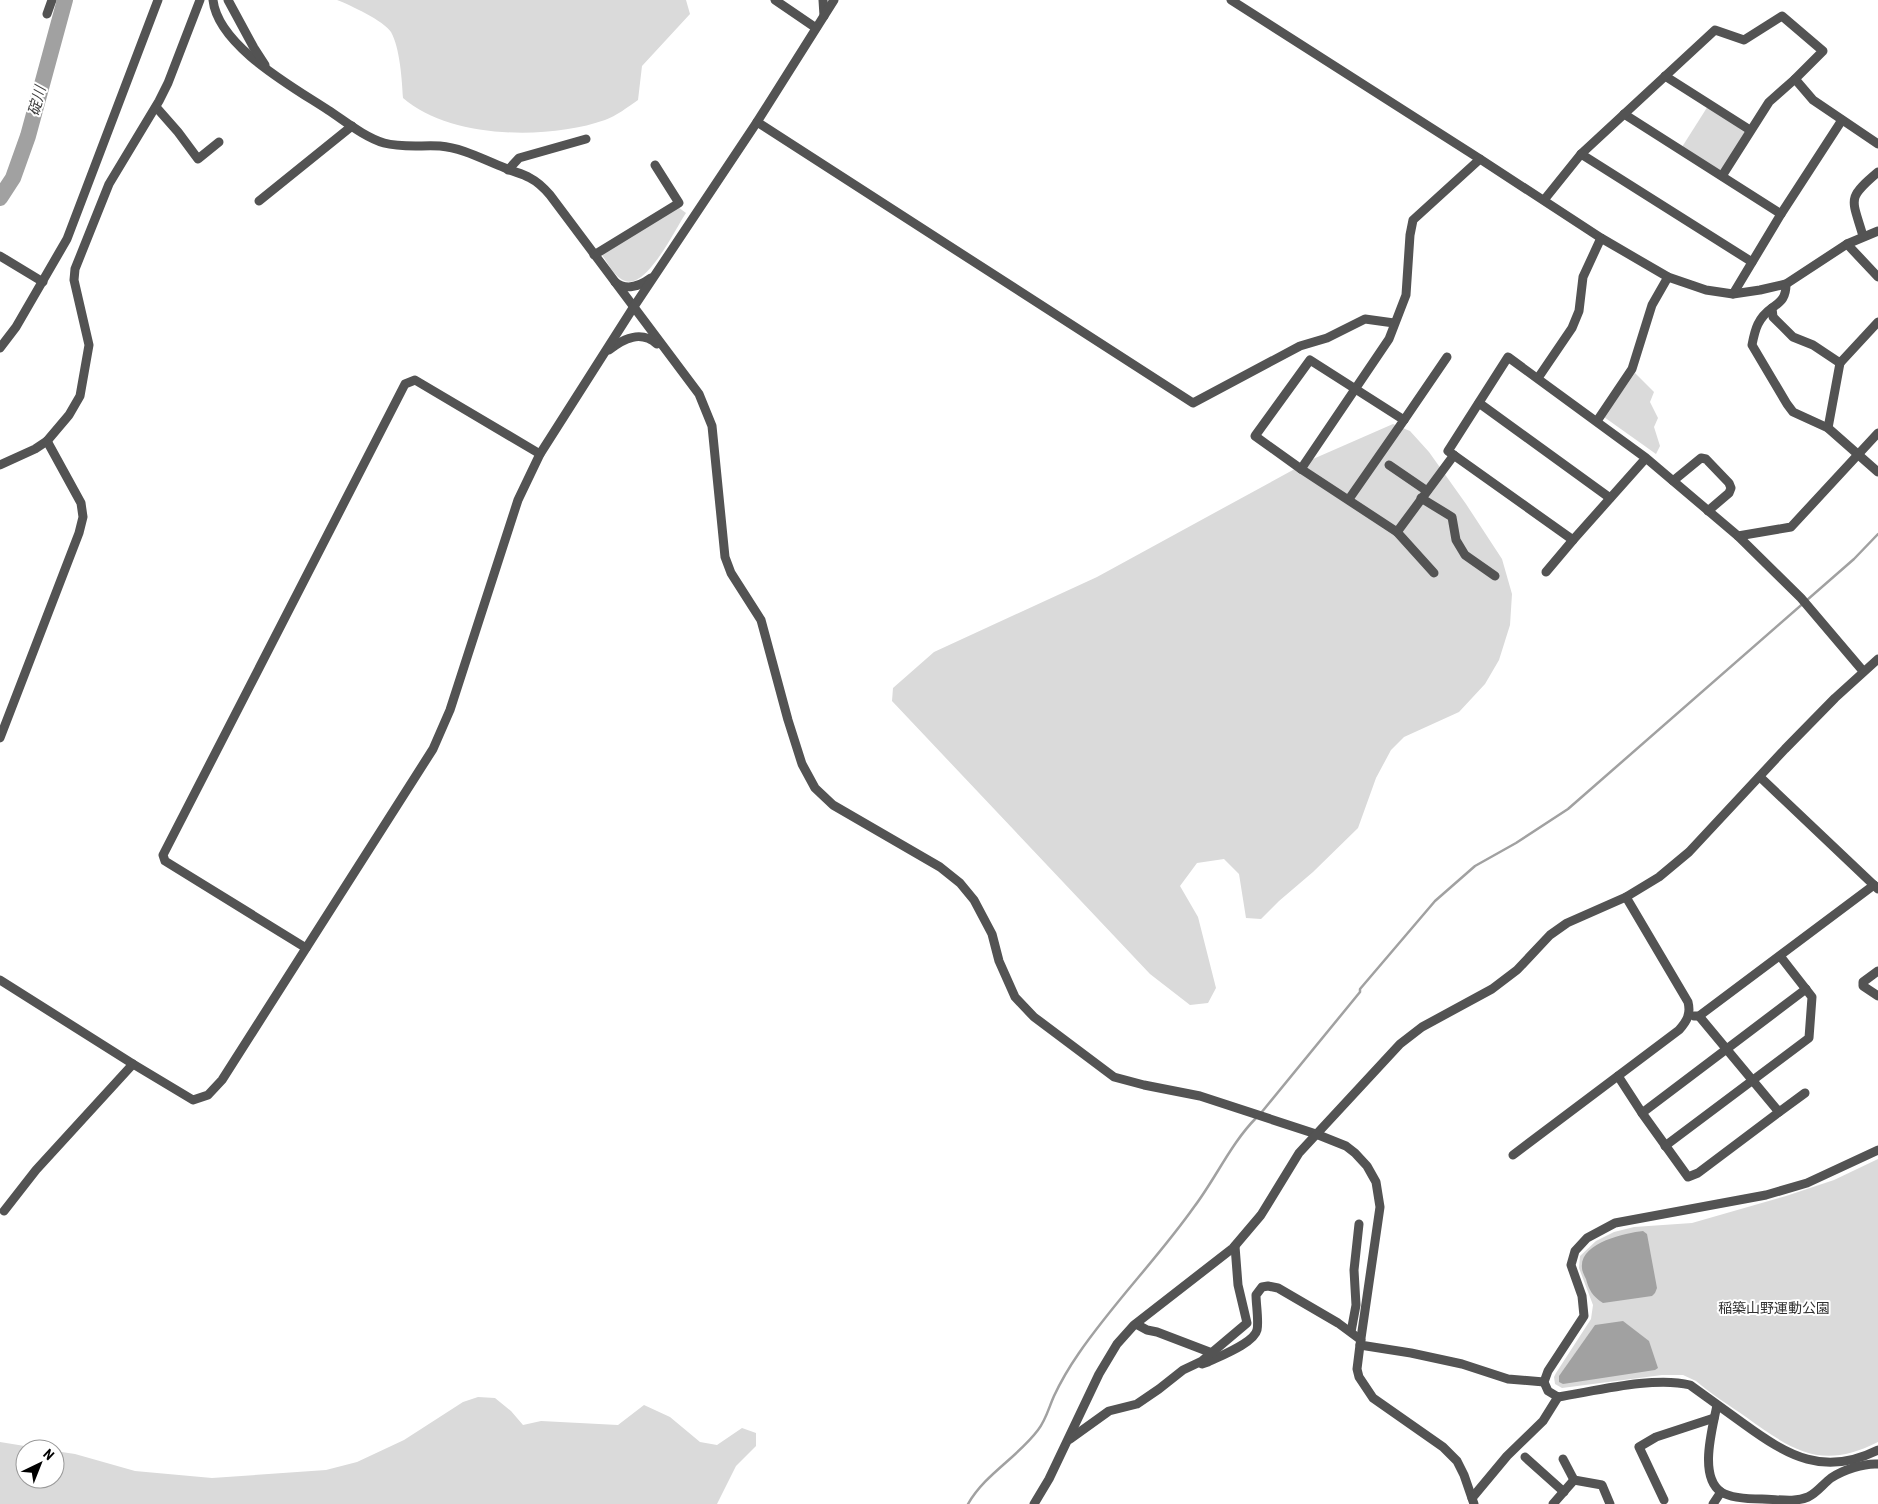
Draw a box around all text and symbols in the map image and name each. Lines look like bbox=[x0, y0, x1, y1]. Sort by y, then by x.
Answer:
water label: 碇川 bbox=[24, 82, 50, 118]
park label: 稲築山野運動公園 bbox=[1718, 1300, 1830, 1316]
north arrow bbox=[15, 1439, 65, 1489]
text: N bbox=[40, 1446, 57, 1463]

